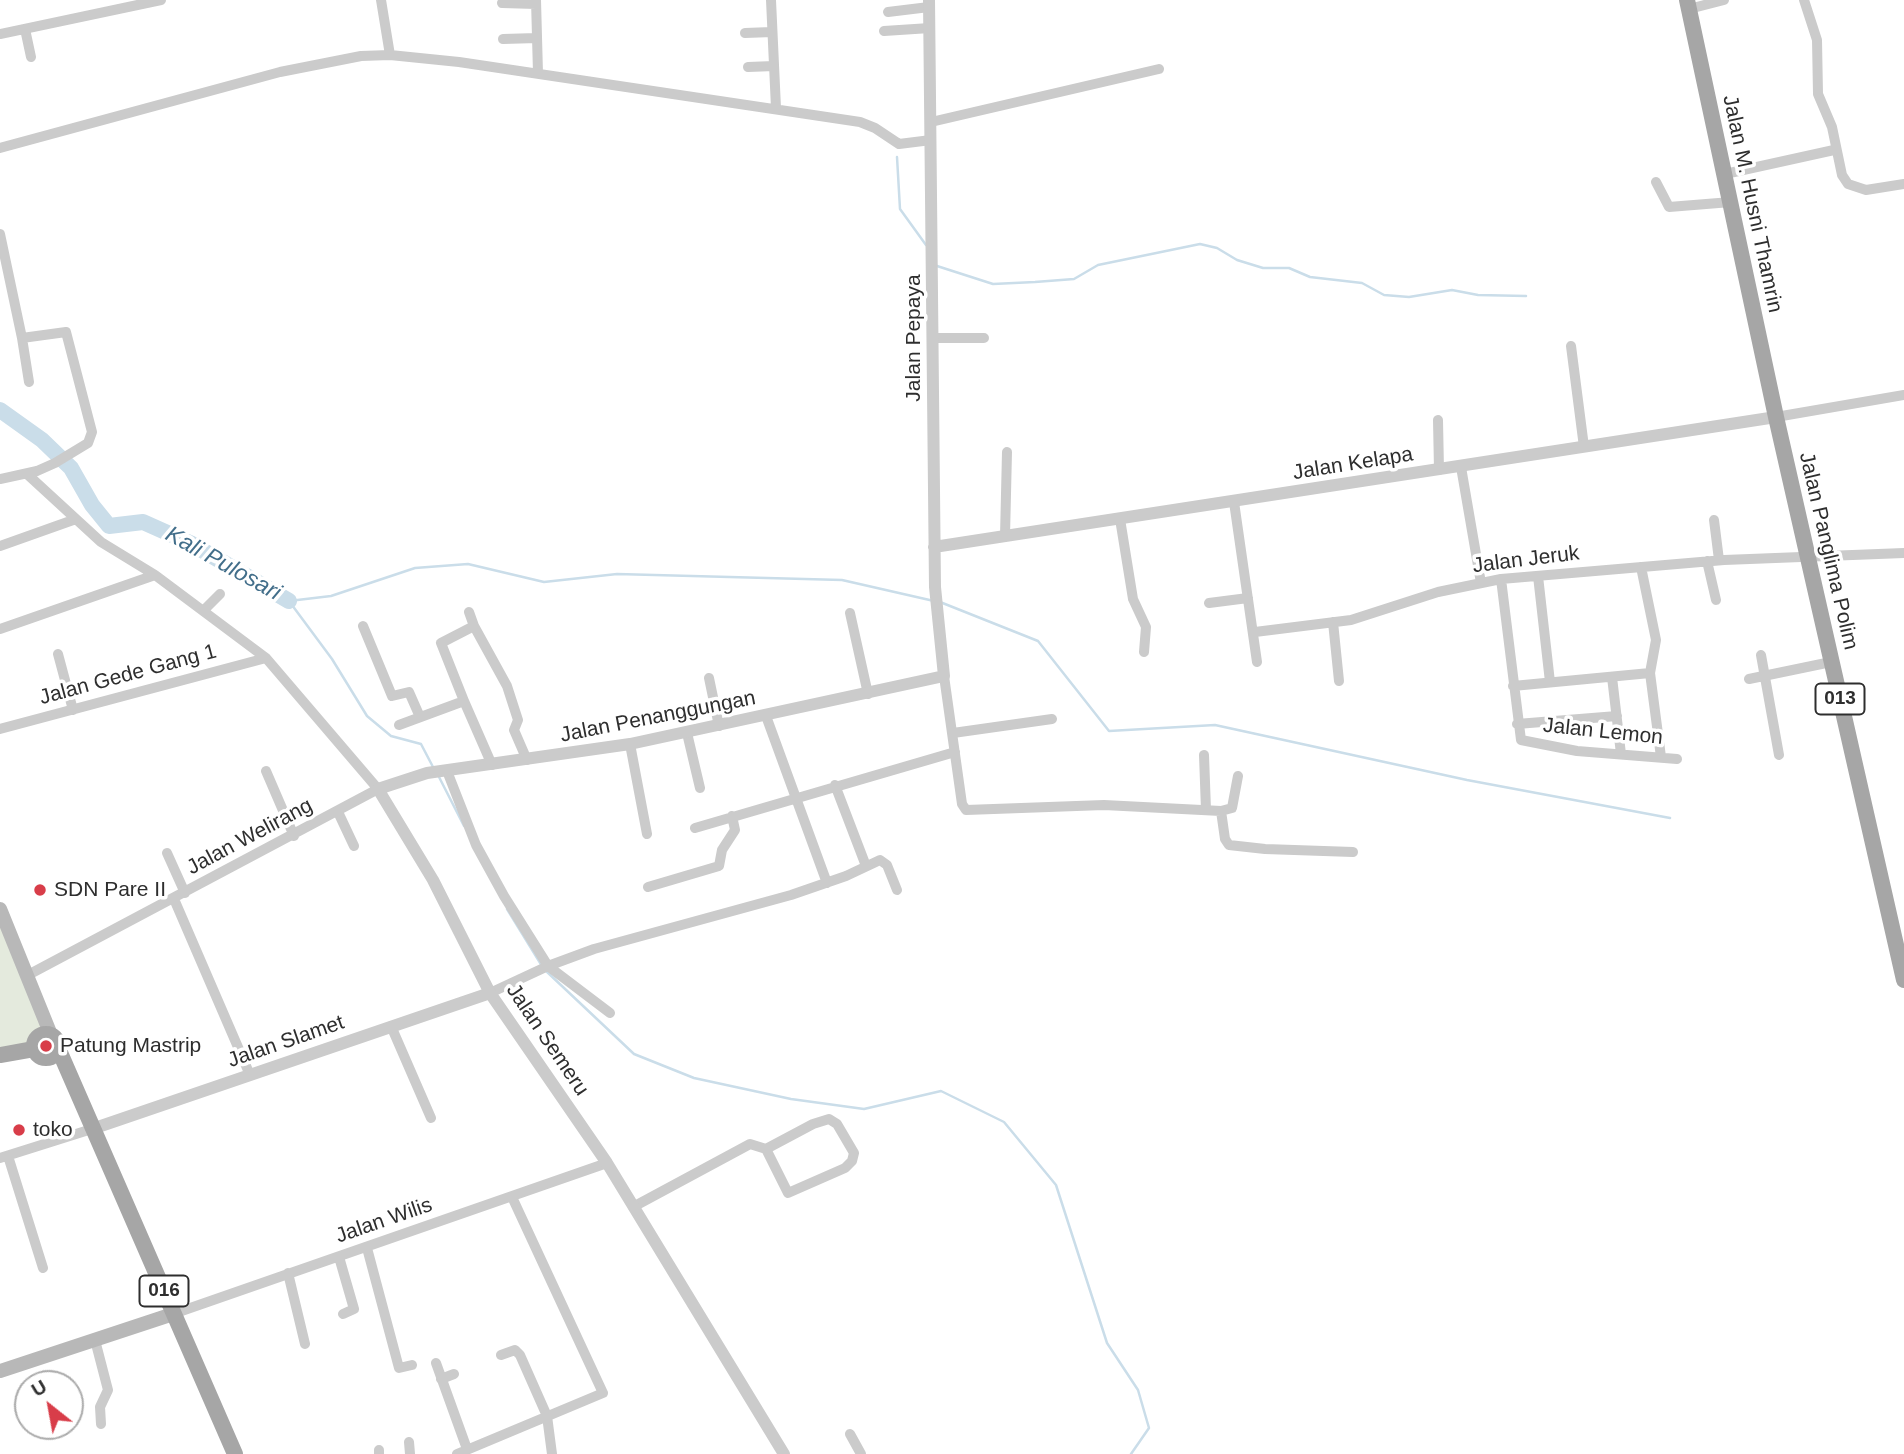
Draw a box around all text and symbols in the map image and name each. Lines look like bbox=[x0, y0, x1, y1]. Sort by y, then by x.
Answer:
street label: Jalan M. Husni Thamrin bbox=[1717, 93, 1787, 315]
street label: Jalan Pepaya bbox=[901, 274, 927, 402]
street label: Jalan Kelapa bbox=[1291, 442, 1415, 486]
street label: Jalan Panglima Polim bbox=[1793, 450, 1863, 652]
water label: Kali Pulosari bbox=[160, 521, 286, 607]
street label: Jalan Jeruk bbox=[1471, 541, 1581, 579]
street label: Jalan Gede Gang 1 bbox=[37, 639, 219, 711]
road number: 013 bbox=[1815, 684, 1864, 714]
street label: Jalan Penanggungan bbox=[558, 686, 758, 748]
street label: Jalan Lemon bbox=[1542, 713, 1664, 751]
street label: Jalan Welirang bbox=[183, 793, 317, 881]
place label: SDN Pare II bbox=[54, 877, 166, 903]
marker: SDN Pare II bbox=[32, 882, 48, 898]
street label: Jalan Semeru bbox=[500, 979, 594, 1101]
street label: Jalan Slamet bbox=[225, 1010, 347, 1074]
place label: Patung Mastrip bbox=[60, 1033, 201, 1059]
marker: Patung Mastrip bbox=[38, 1038, 54, 1054]
place label: toko bbox=[33, 1117, 73, 1143]
marker: toko bbox=[11, 1122, 27, 1138]
street label: Jalan Wilis bbox=[332, 1193, 436, 1249]
road number: 016 bbox=[140, 1275, 188, 1306]
north arrow bbox=[14, 1370, 84, 1440]
text: U bbox=[28, 1376, 50, 1401]

